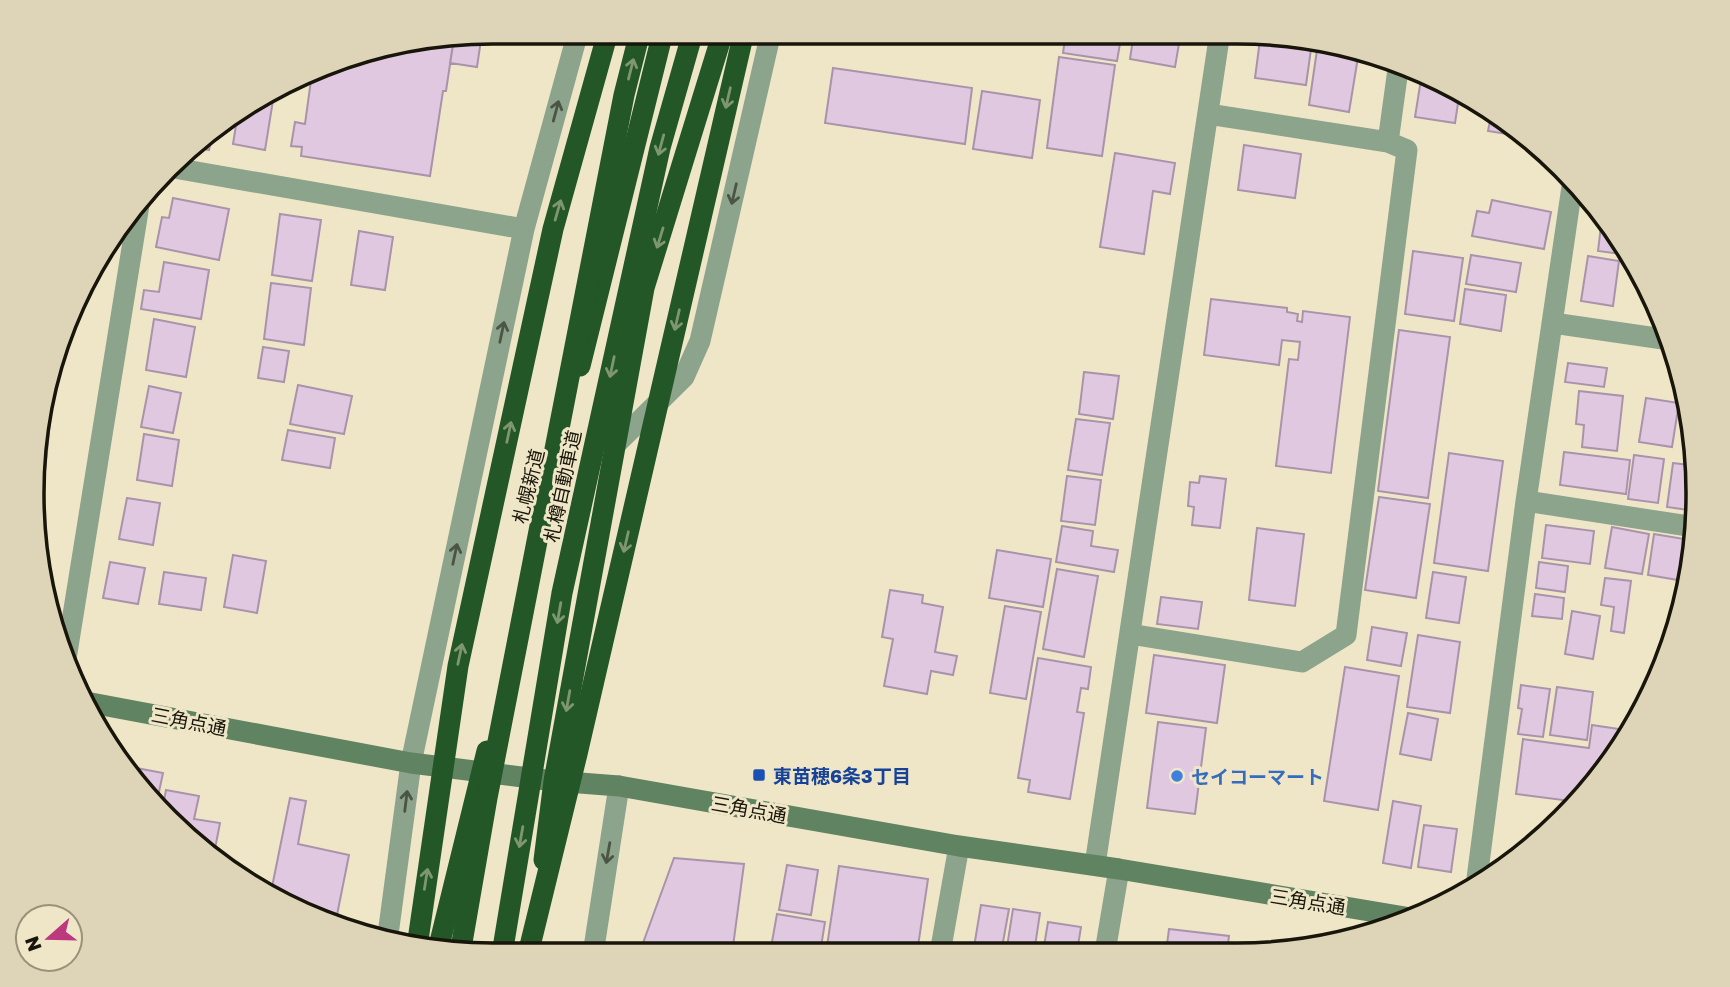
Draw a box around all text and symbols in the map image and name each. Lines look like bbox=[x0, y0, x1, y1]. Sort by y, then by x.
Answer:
one-way arrow bbox=[625, 58, 638, 81]
one-way arrow bbox=[721, 86, 734, 109]
one-way arrow bbox=[550, 100, 563, 123]
one-way arrow bbox=[654, 133, 667, 155]
one-way arrow bbox=[727, 182, 740, 205]
one-way arrow bbox=[552, 199, 565, 222]
one-way arrow bbox=[652, 226, 665, 248]
one-way arrow bbox=[670, 308, 683, 331]
one-way arrow bbox=[495, 321, 509, 344]
one-way arrow bbox=[604, 355, 618, 378]
one-way arrow bbox=[502, 421, 516, 444]
street label: 札樽自動車道 bbox=[539, 428, 585, 544]
street label: 札幌新道 bbox=[508, 446, 548, 526]
one-way arrow bbox=[619, 530, 632, 553]
one-way arrow bbox=[448, 543, 462, 566]
one-way arrow bbox=[552, 601, 565, 624]
one-way arrow bbox=[454, 643, 468, 666]
one-way arrow bbox=[561, 689, 574, 712]
street label: 三角点通 bbox=[149, 702, 229, 740]
place label: 東苗穂6条3丁目 bbox=[773, 764, 911, 787]
place label: セイコーマート bbox=[1191, 765, 1324, 788]
marker: 東苗穂6条3丁目 bbox=[751, 767, 767, 783]
marker: セイコーマート bbox=[1169, 768, 1185, 784]
one-way arrow bbox=[399, 791, 412, 813]
street label: 三角点通 bbox=[710, 791, 788, 827]
one-way arrow bbox=[514, 825, 527, 848]
one-way arrow bbox=[601, 841, 614, 864]
one-way arrow bbox=[420, 868, 433, 891]
street label: 三角点通 bbox=[1269, 884, 1347, 918]
north arrow bbox=[14, 903, 84, 973]
text: N bbox=[19, 933, 46, 955]

